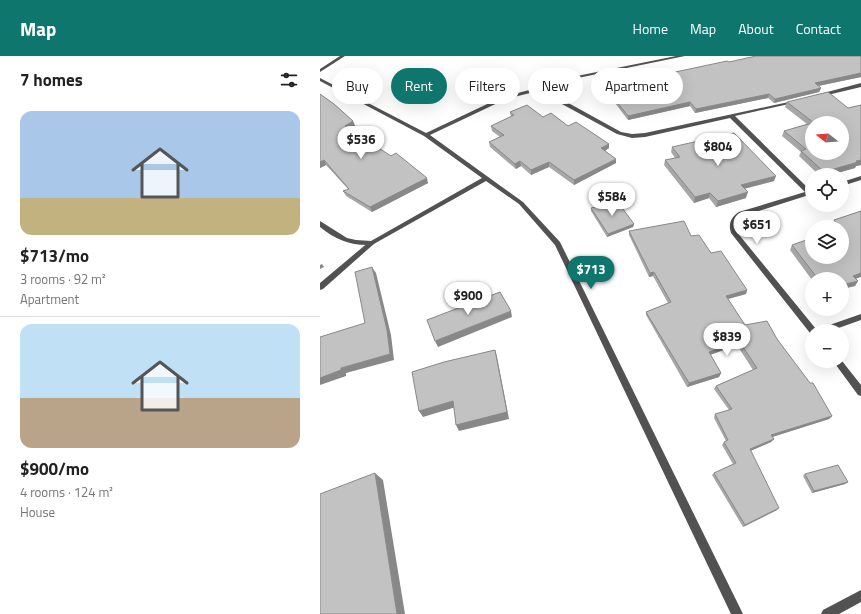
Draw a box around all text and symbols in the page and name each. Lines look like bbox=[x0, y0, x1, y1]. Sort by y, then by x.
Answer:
text: Map bbox=[20, 14, 56, 43]
text: Home bbox=[633, 18, 668, 39]
text: Map bbox=[690, 18, 716, 39]
text: About bbox=[738, 18, 774, 39]
text: Contact bbox=[796, 18, 841, 39]
text: 7 homes bbox=[20, 67, 83, 93]
chip: Buy bbox=[332, 68, 383, 104]
chip: Rent bbox=[391, 68, 447, 104]
chip: Filters bbox=[455, 68, 520, 104]
chip: New bbox=[528, 68, 583, 104]
chip: Apartment bbox=[591, 68, 683, 104]
icon: filters bbox=[278, 69, 300, 91]
north arrow bbox=[805, 116, 849, 160]
map controls bbox=[805, 116, 849, 368]
pin: $536 bbox=[337, 126, 385, 160]
text: $536 bbox=[346, 129, 376, 149]
pin: $804 bbox=[694, 133, 742, 167]
text: $804 bbox=[703, 136, 733, 156]
icon: home bbox=[124, 137, 196, 209]
button: locate bbox=[805, 168, 849, 212]
pin: $584 bbox=[588, 183, 636, 217]
text: $584 bbox=[597, 186, 627, 206]
pin: $651 bbox=[733, 211, 781, 245]
text: $651 bbox=[742, 214, 772, 234]
button: layers bbox=[805, 220, 849, 264]
text: $713/mo bbox=[20, 243, 89, 269]
pin: $713 bbox=[567, 256, 615, 290]
text: $713 bbox=[576, 259, 606, 279]
text: 3 rooms · 92 m² bbox=[20, 269, 106, 289]
button: + bbox=[805, 272, 849, 316]
pin: $900 bbox=[444, 282, 492, 316]
text: $900 bbox=[453, 285, 483, 305]
text: Apartment bbox=[20, 289, 79, 309]
pin: $839 bbox=[703, 323, 751, 357]
button: − bbox=[805, 324, 849, 368]
text: $839 bbox=[712, 326, 742, 346]
icon: home bbox=[124, 350, 196, 422]
text: $900/mo bbox=[20, 456, 89, 482]
text: 4 rooms · 124 m² bbox=[20, 482, 113, 502]
text: House bbox=[20, 502, 55, 522]

